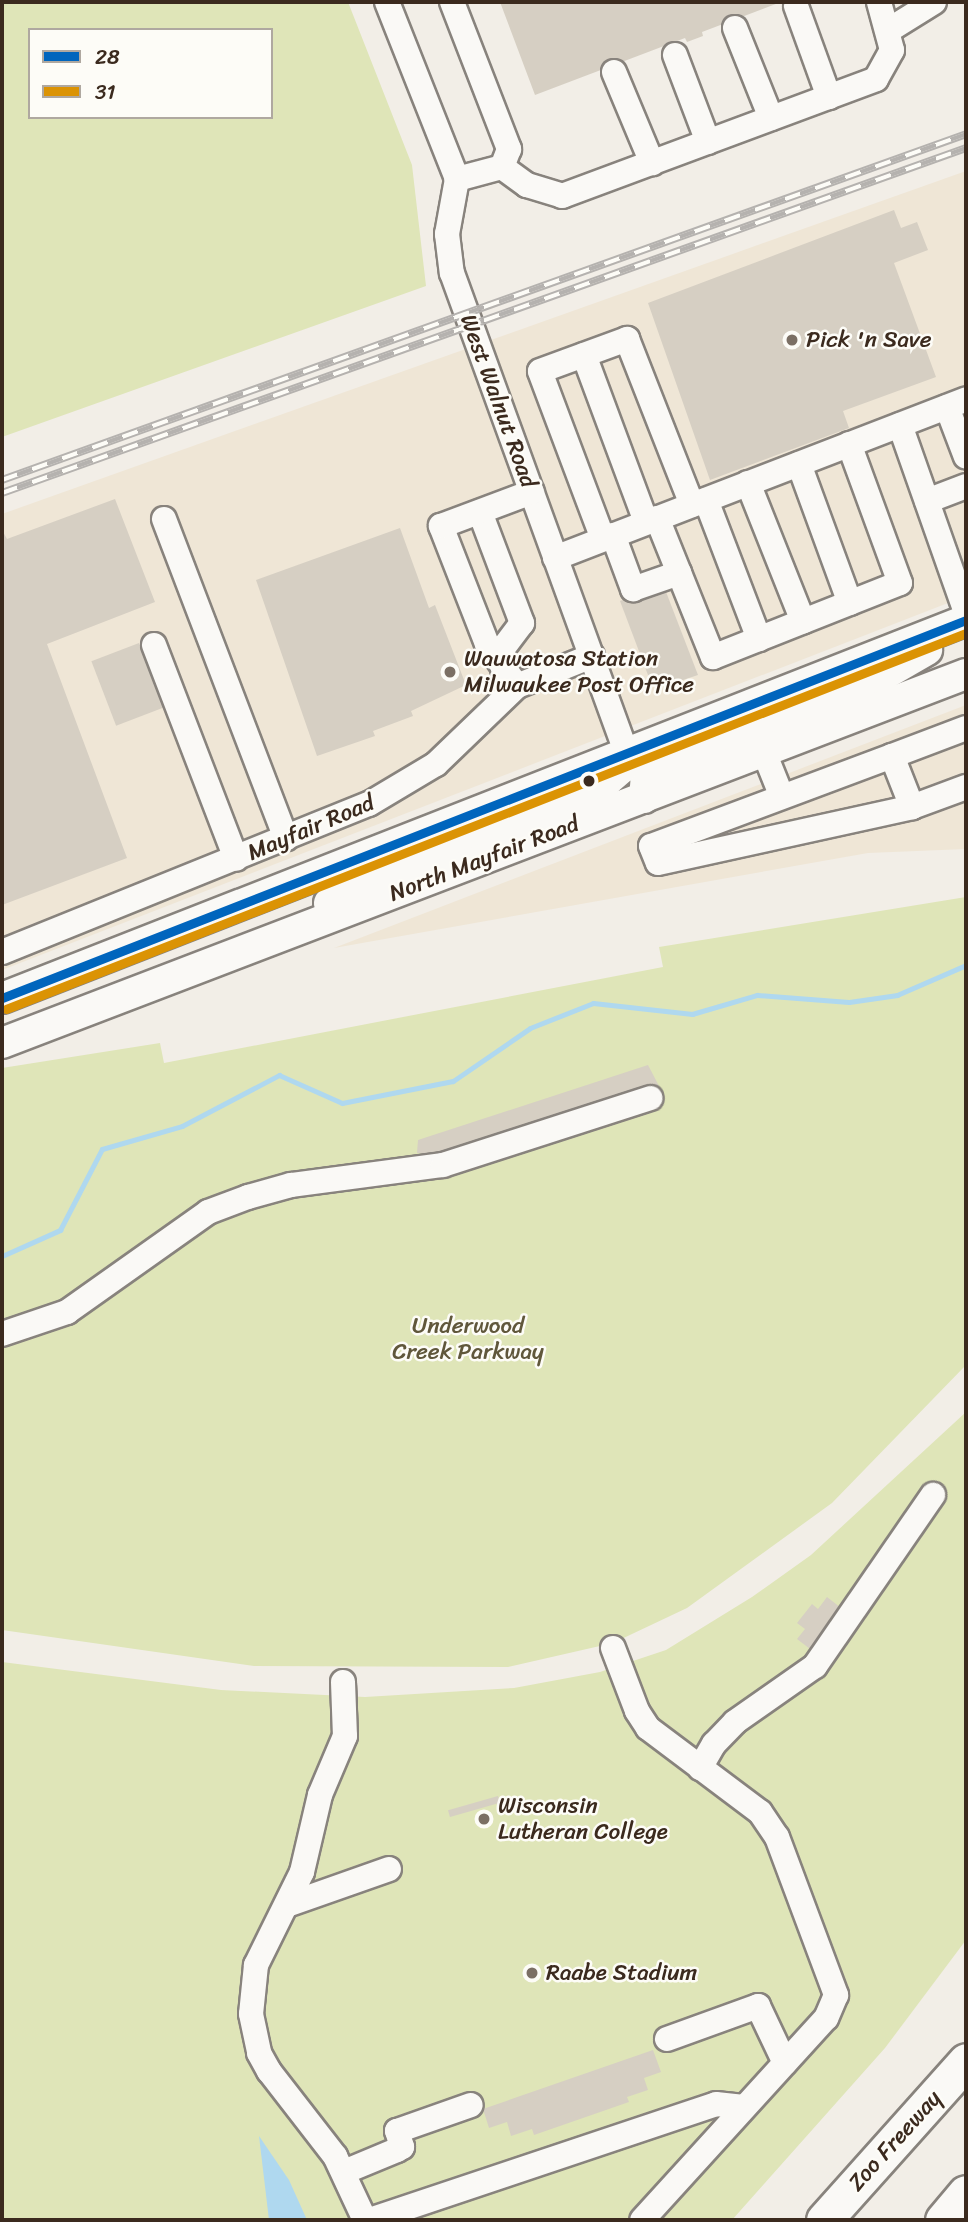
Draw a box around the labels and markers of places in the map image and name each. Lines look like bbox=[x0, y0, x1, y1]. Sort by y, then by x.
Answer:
place label: Pick 'n Save bbox=[806, 326, 931, 354]
marker: Pick 'n Save bbox=[784, 332, 800, 348]
place label: Wauwatosa Station Milwaukee Post Office bbox=[464, 645, 694, 699]
marker: Wauwatosa Station Milwaukee Post Office bbox=[442, 664, 458, 680]
unlabelled marker bbox=[582, 774, 596, 788]
place label: Wisconsin Lutheran College bbox=[498, 1792, 668, 1846]
marker: Wisconsin Lutheran College bbox=[476, 1811, 492, 1827]
place label: Raabe Stadium bbox=[546, 1959, 697, 1987]
marker: Raabe Stadium bbox=[524, 1965, 540, 1981]

